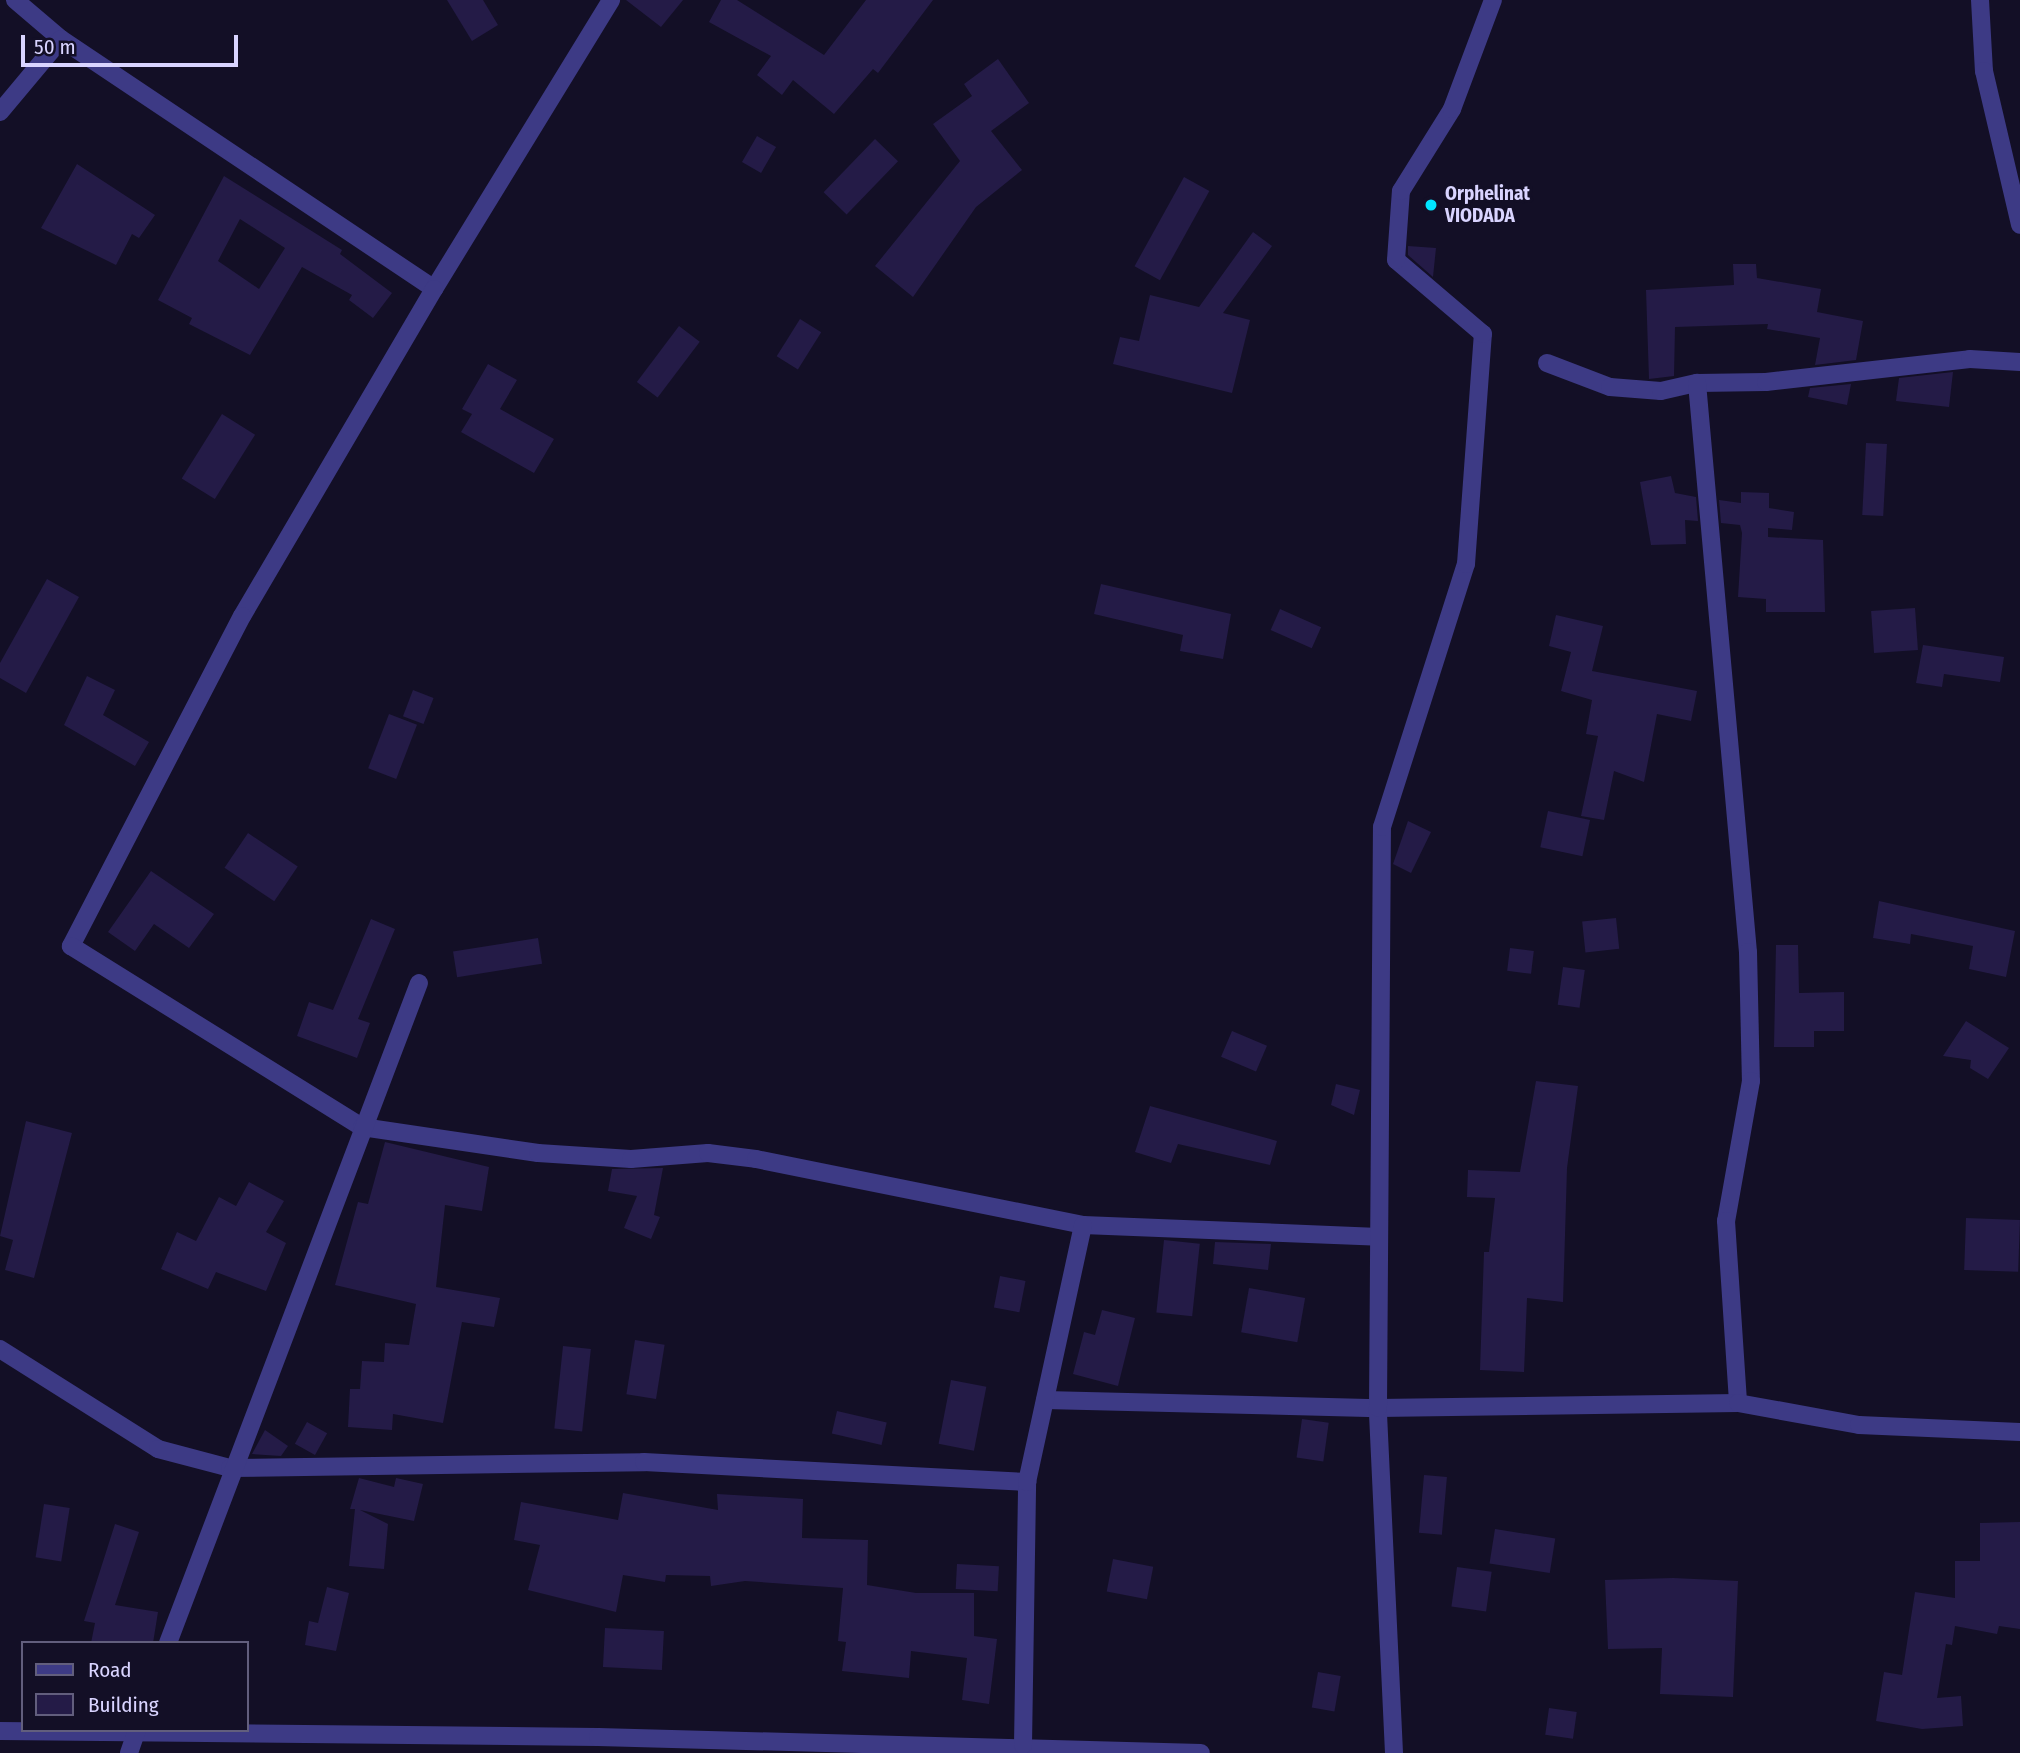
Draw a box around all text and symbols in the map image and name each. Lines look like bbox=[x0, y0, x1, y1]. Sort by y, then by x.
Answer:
scale bar bbox=[24, 21, 242, 65]
text: 50 m bbox=[34, 34, 76, 60]
place label: Orphelinat VIODADA bbox=[1445, 183, 1530, 227]
marker: Orphelinat VIODADA bbox=[1423, 197, 1439, 213]
legend bbox=[21, 1641, 248, 1732]
text: Road bbox=[88, 1657, 132, 1683]
text: Building bbox=[88, 1692, 159, 1718]

